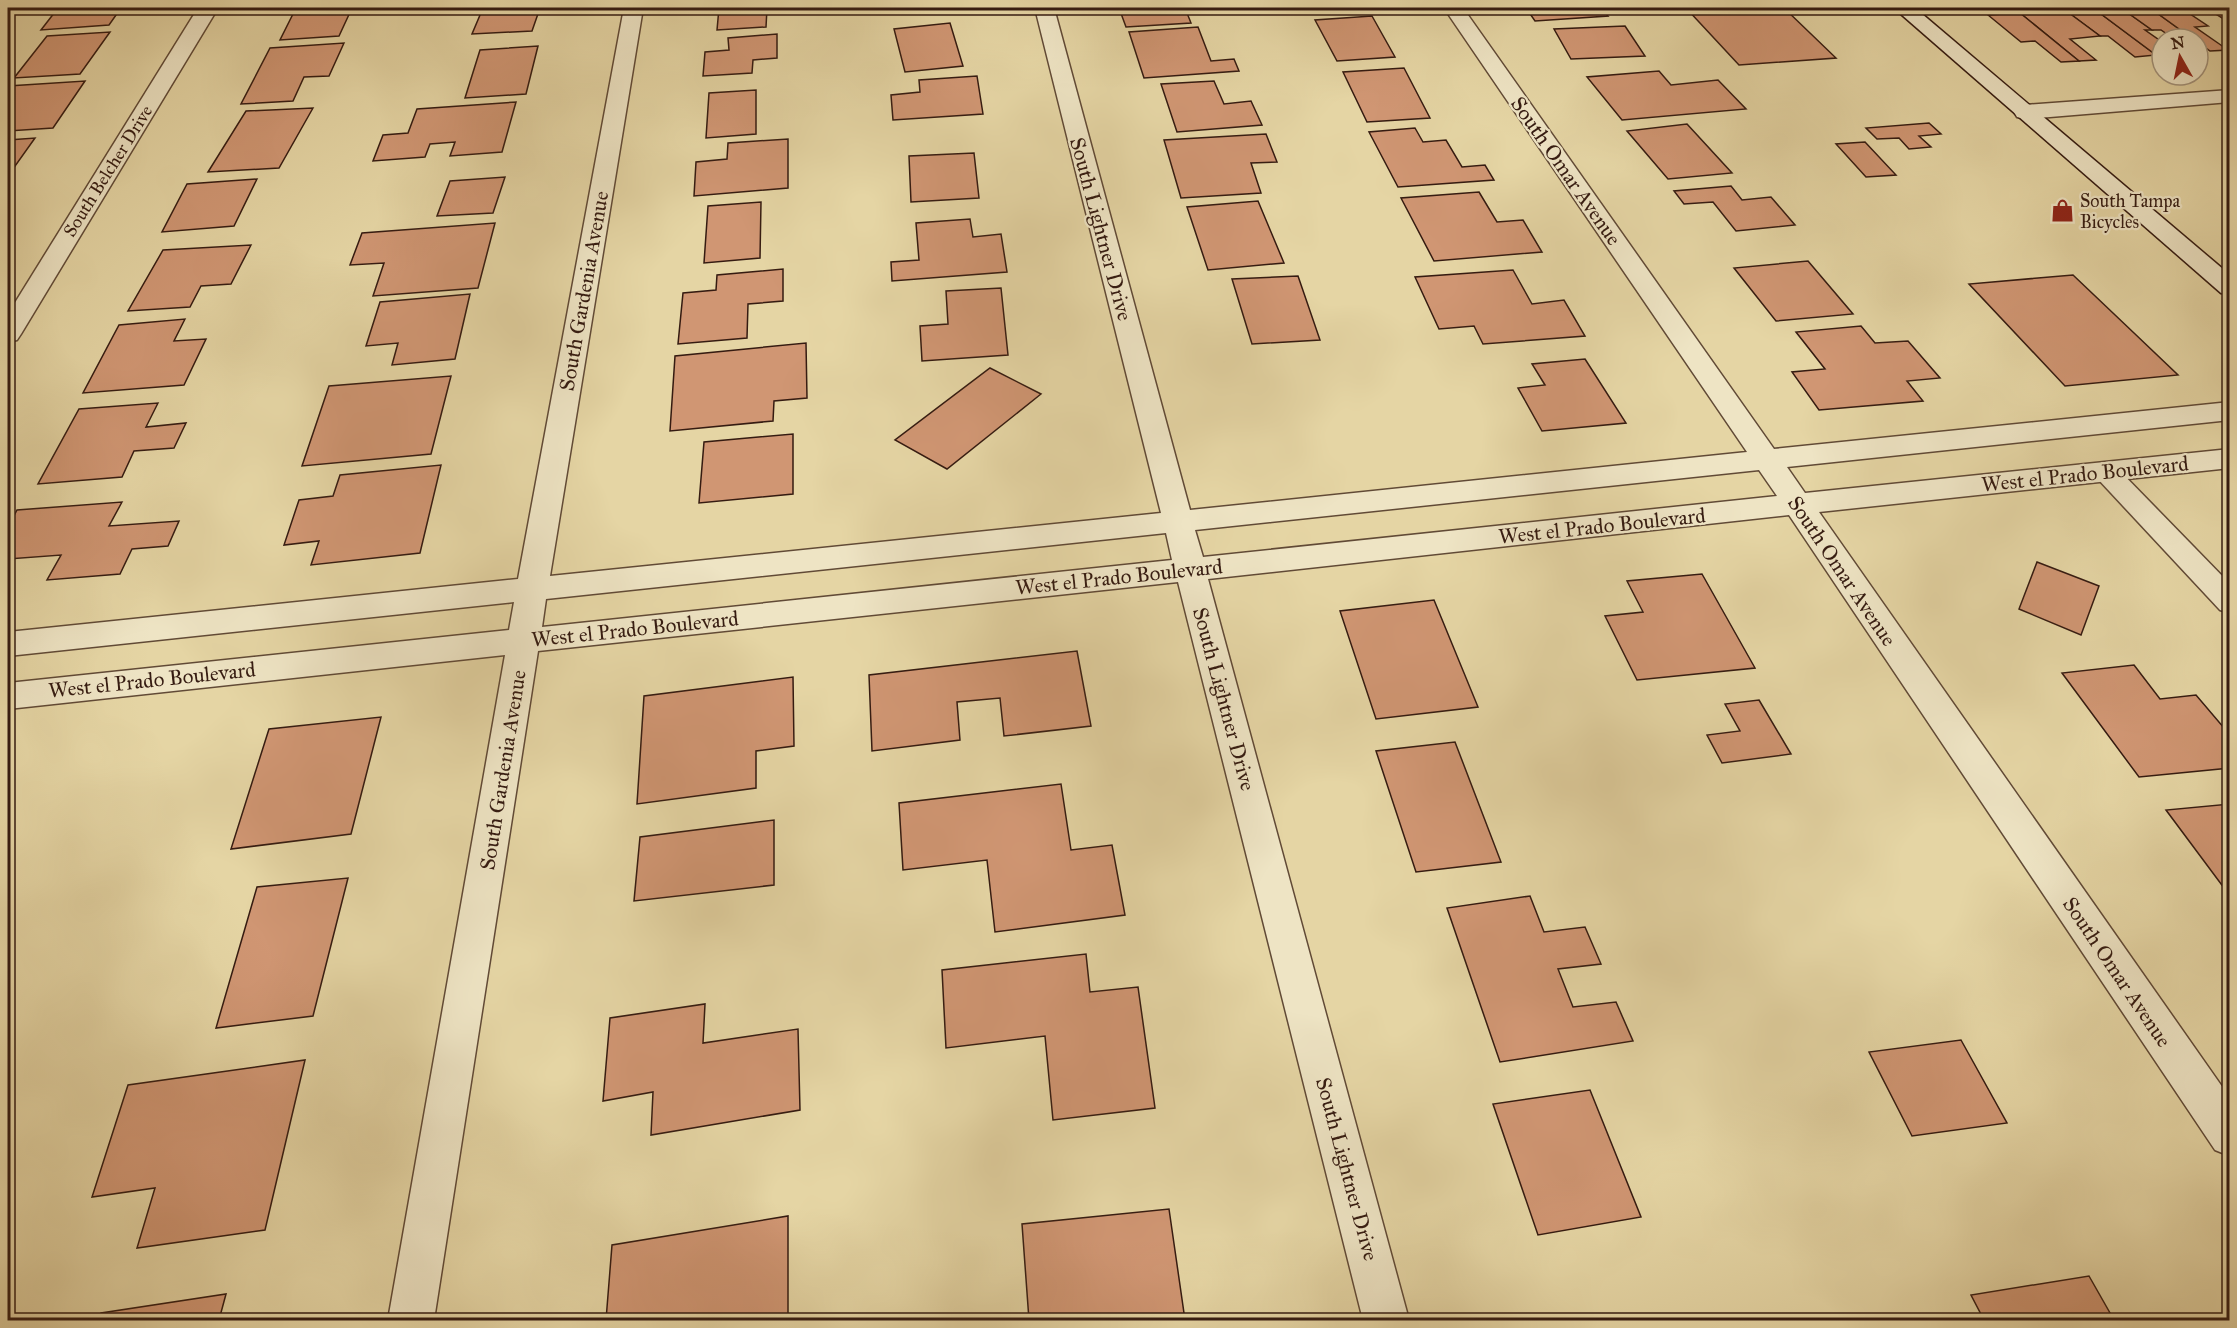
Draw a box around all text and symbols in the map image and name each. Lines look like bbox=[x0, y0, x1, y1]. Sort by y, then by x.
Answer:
north arrow bbox=[2150, 27, 2210, 87]
text: N bbox=[2170, 32, 2186, 53]
street label: South Omar Avenue bbox=[1505, 92, 1627, 251]
street label: South Belcher Drive bbox=[59, 101, 157, 241]
street label: South Lightner Drive bbox=[1064, 134, 1138, 324]
street label: South Gardenia Avenue bbox=[554, 189, 614, 393]
place label: South Tampa Bicycles bbox=[2080, 190, 2180, 233]
shop icon: South Tampa Bicycles bbox=[2049, 198, 2075, 224]
street label: West el Prado Boulevard bbox=[1980, 450, 2190, 498]
street label: South Omar Avenue bbox=[1782, 491, 1902, 651]
street label: West el Prado Boulevard bbox=[1497, 502, 1707, 550]
street label: West el Prado Boulevard bbox=[1014, 553, 1224, 601]
street label: South Lightner Drive bbox=[1187, 604, 1261, 794]
street label: West el Prado Boulevard bbox=[530, 605, 740, 653]
street label: West el Prado Boulevard bbox=[47, 656, 257, 704]
street label: South Gardenia Avenue bbox=[474, 668, 532, 872]
street label: South Omar Avenue bbox=[2057, 892, 2177, 1052]
street label: South Lightner Drive bbox=[1310, 1074, 1384, 1264]

